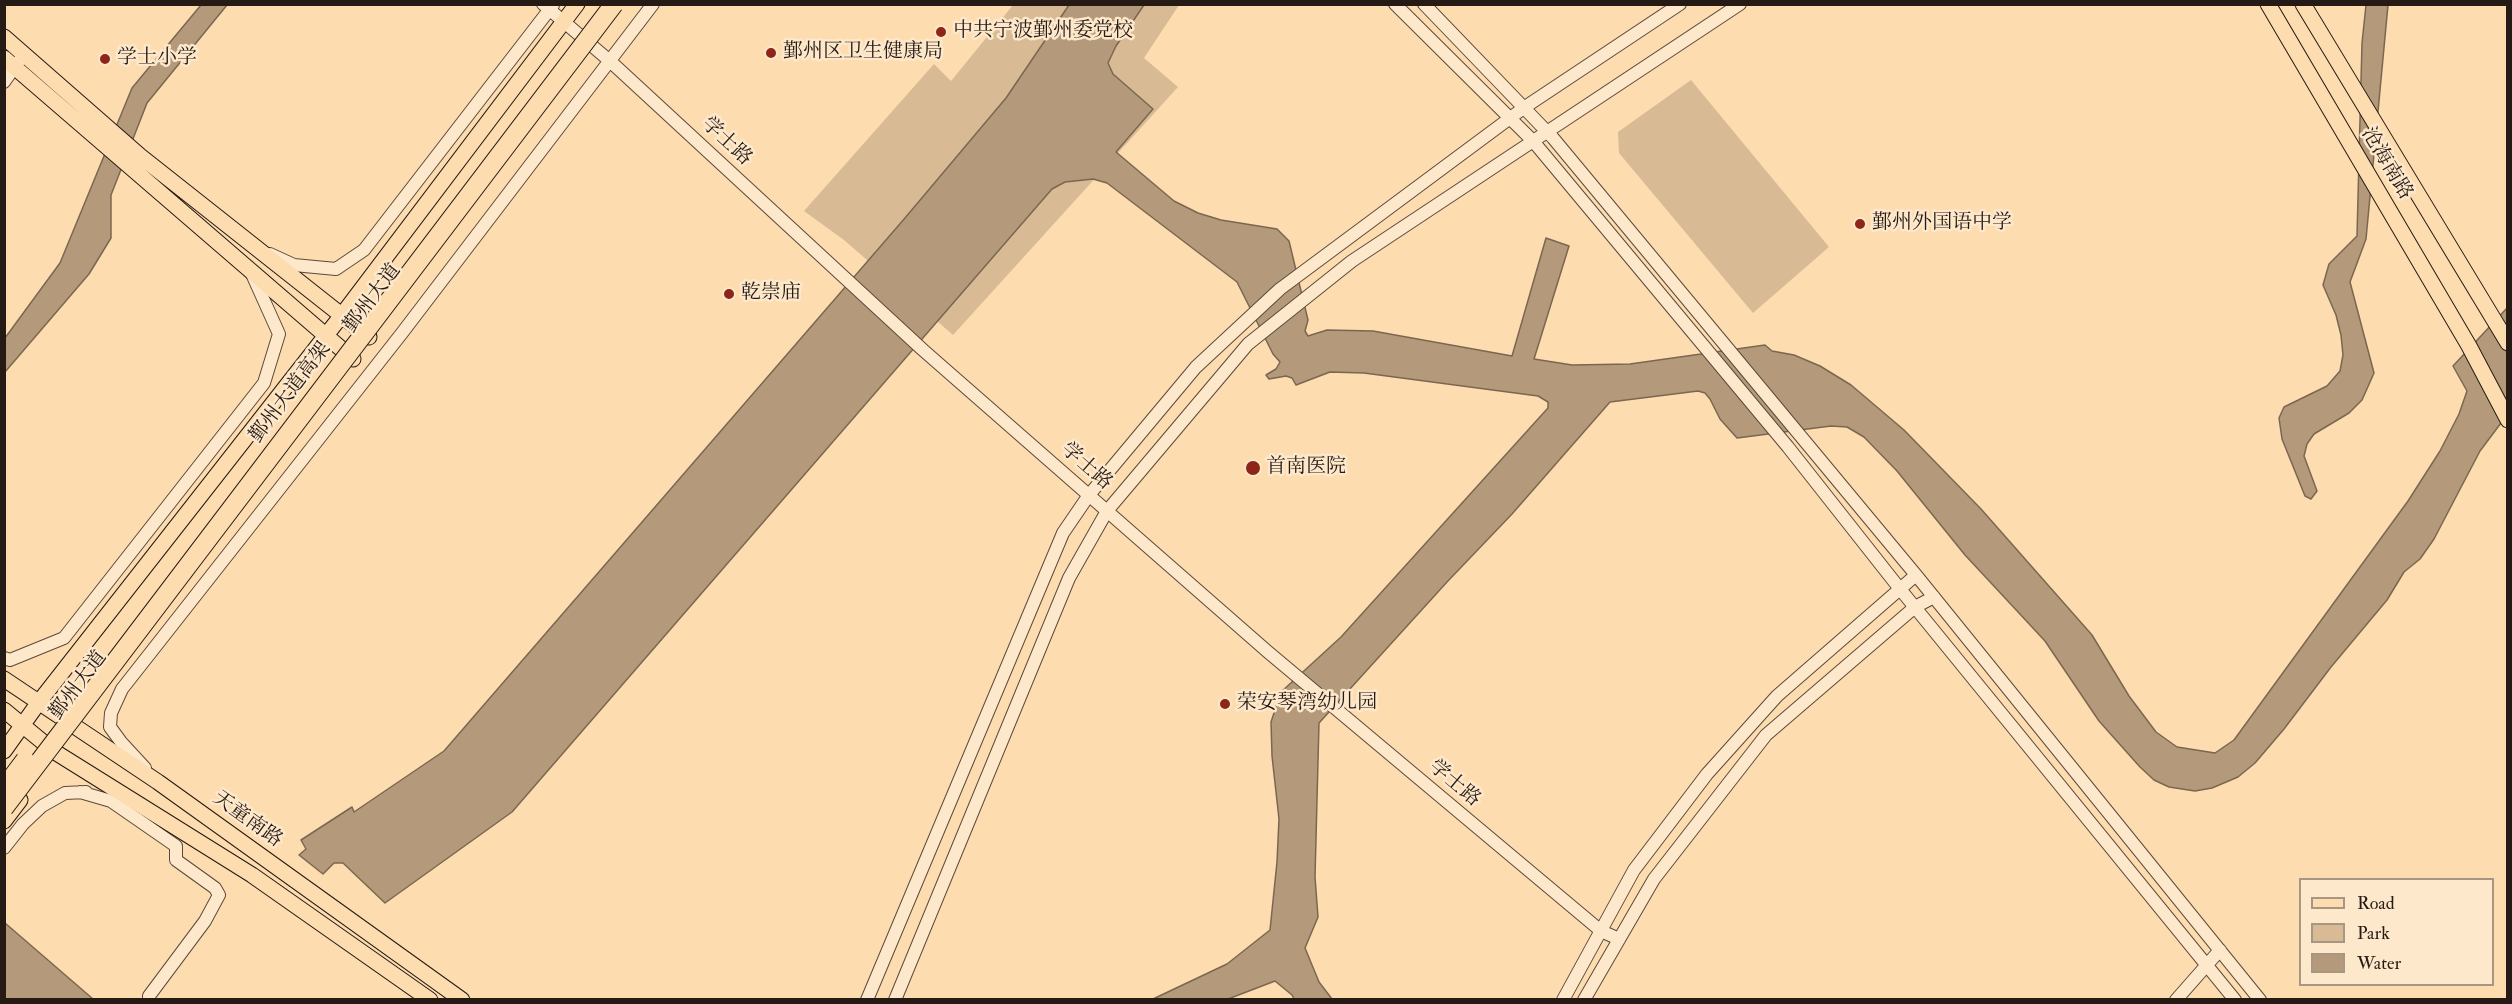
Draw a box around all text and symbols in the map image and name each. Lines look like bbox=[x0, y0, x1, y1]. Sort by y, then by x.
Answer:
place label: 中共宁波鄞州委党校 bbox=[953, 20, 1133, 44]
marker: 中共宁波鄞州委党校 bbox=[934, 25, 948, 39]
place label: 鄞州区卫生健康局 bbox=[783, 41, 943, 65]
marker: 鄞州区卫生健康局 bbox=[764, 46, 778, 60]
place label: 学士小学 bbox=[117, 47, 197, 71]
marker: 学士小学 bbox=[98, 52, 112, 66]
street label: 学士路 bbox=[696, 113, 756, 171]
street label: 沧海南路 bbox=[2355, 124, 2417, 204]
place label: 鄞州外国语中学 bbox=[1872, 212, 2012, 236]
marker: 鄞州外国语中学 bbox=[1853, 217, 1867, 231]
street label: 鄞州大道 bbox=[339, 260, 407, 338]
place label: 乾崇庙 bbox=[741, 282, 801, 306]
marker: 乾崇庙 bbox=[722, 287, 736, 301]
street label: 鄞州大道高架 bbox=[245, 338, 337, 448]
street label: 学士路 bbox=[1055, 438, 1117, 496]
place label: 首南医院 bbox=[1266, 456, 1346, 480]
marker: 首南医院 bbox=[1244, 459, 1262, 477]
street label: 鄞州大道 bbox=[45, 647, 113, 725]
place label: 荣安琴湾幼儿园 bbox=[1237, 692, 1377, 716]
marker: 荣安琴湾幼儿园 bbox=[1218, 697, 1232, 711]
street label: 学士路 bbox=[1423, 756, 1485, 812]
street label: 天童南路 bbox=[208, 787, 286, 853]
legend bbox=[2299, 878, 2494, 986]
text: Road bbox=[2357, 892, 2395, 915]
text: Park bbox=[2357, 922, 2390, 945]
text: Water bbox=[2357, 952, 2401, 975]

